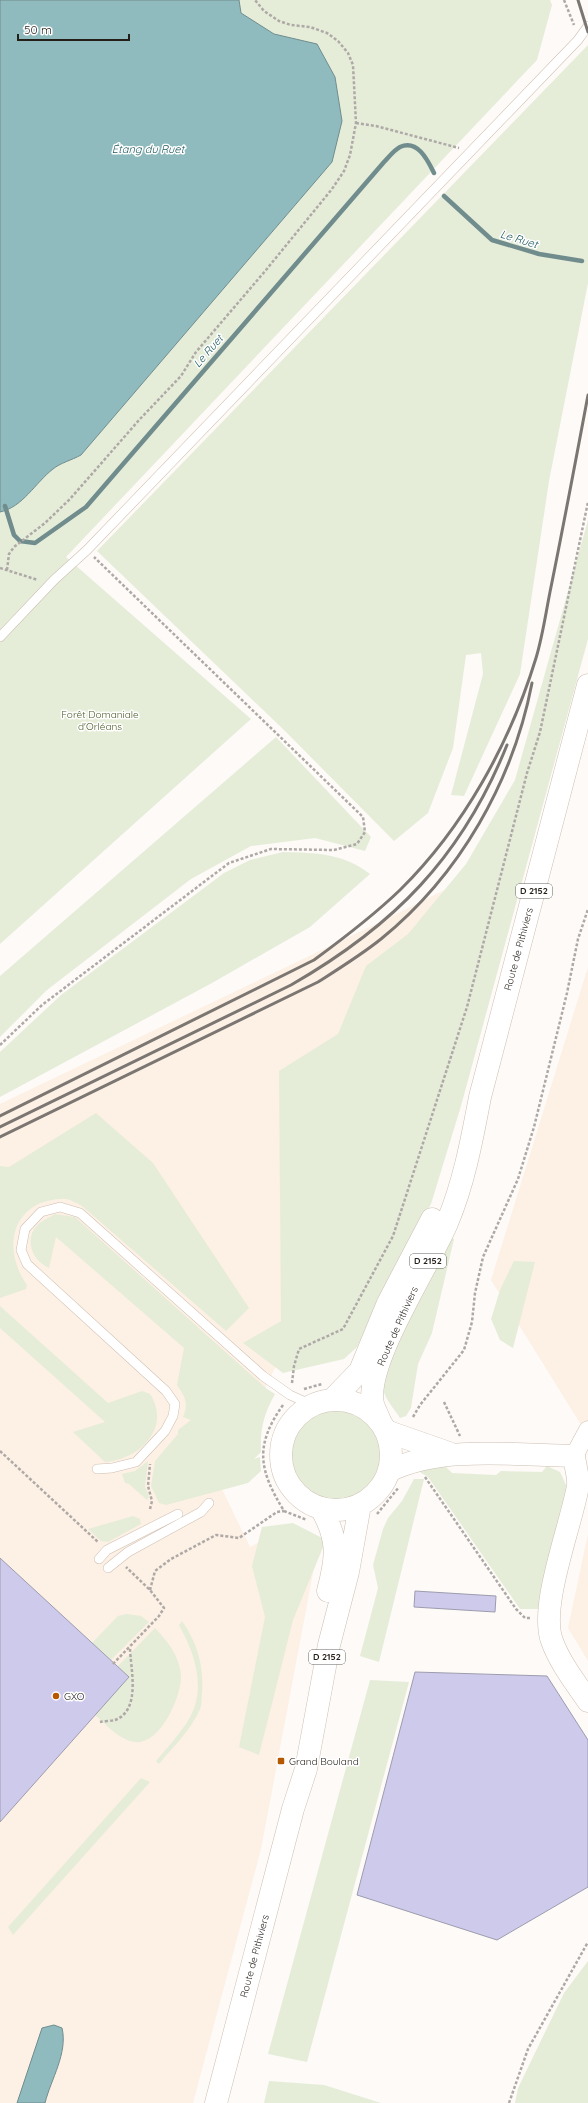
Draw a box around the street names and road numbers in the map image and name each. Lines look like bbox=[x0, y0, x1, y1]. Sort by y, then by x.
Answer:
road number: D 2152 bbox=[516, 884, 552, 898]
street label: Route de Pithiviers bbox=[501, 906, 536, 992]
road number: D 2152 bbox=[410, 1254, 446, 1268]
street label: Route de Pithiviers bbox=[374, 1284, 421, 1368]
road number: D 2152 bbox=[309, 1650, 345, 1664]
street label: Route de Pithiviers bbox=[237, 1913, 272, 1999]

